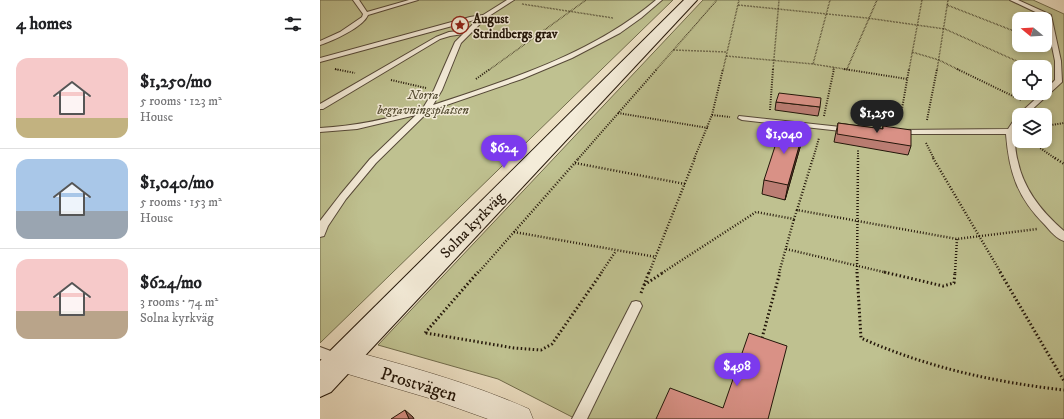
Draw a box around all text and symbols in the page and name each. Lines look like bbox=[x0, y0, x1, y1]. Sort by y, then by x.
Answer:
place label: August Strindbergs grav bbox=[472, 11, 559, 43]
north arrow bbox=[1012, 12, 1052, 52]
map controls bbox=[1012, 12, 1052, 148]
text: 4 homes bbox=[16, 13, 72, 35]
icon: filters bbox=[282, 13, 304, 35]
place icon: August Strindbergs grav bbox=[450, 15, 470, 35]
button: locate bbox=[1012, 60, 1052, 100]
text: $1,250/mo bbox=[140, 71, 212, 93]
icon: home bbox=[48, 74, 96, 122]
park label: Norra begravningsplatsen bbox=[377, 87, 469, 118]
text: 5 rooms · 123 m² bbox=[140, 93, 222, 109]
pin: $1,250 bbox=[844, 100, 910, 134]
text: $1,250 bbox=[859, 105, 895, 121]
button: layers bbox=[1012, 108, 1052, 148]
text: House bbox=[140, 109, 173, 125]
pin: $1,040 bbox=[751, 121, 817, 155]
text: $1,040 bbox=[766, 126, 802, 142]
pin: $624 bbox=[480, 135, 528, 169]
text: $624 bbox=[490, 140, 518, 156]
text: $1,040/mo bbox=[140, 172, 214, 194]
icon: home bbox=[48, 175, 96, 223]
street label: Solna kyrkväg bbox=[436, 188, 509, 262]
text: 5 rooms · 153 m² bbox=[140, 194, 222, 210]
text: House bbox=[140, 210, 173, 226]
text: $624/mo bbox=[140, 272, 202, 294]
icon: home bbox=[48, 275, 96, 323]
text: 3 rooms · 74 m² bbox=[140, 294, 218, 310]
text: Solna kyrkväg bbox=[140, 310, 214, 326]
pin: $498 bbox=[713, 353, 761, 387]
text: $498 bbox=[723, 358, 751, 374]
street label: Prostvägen bbox=[378, 363, 460, 407]

